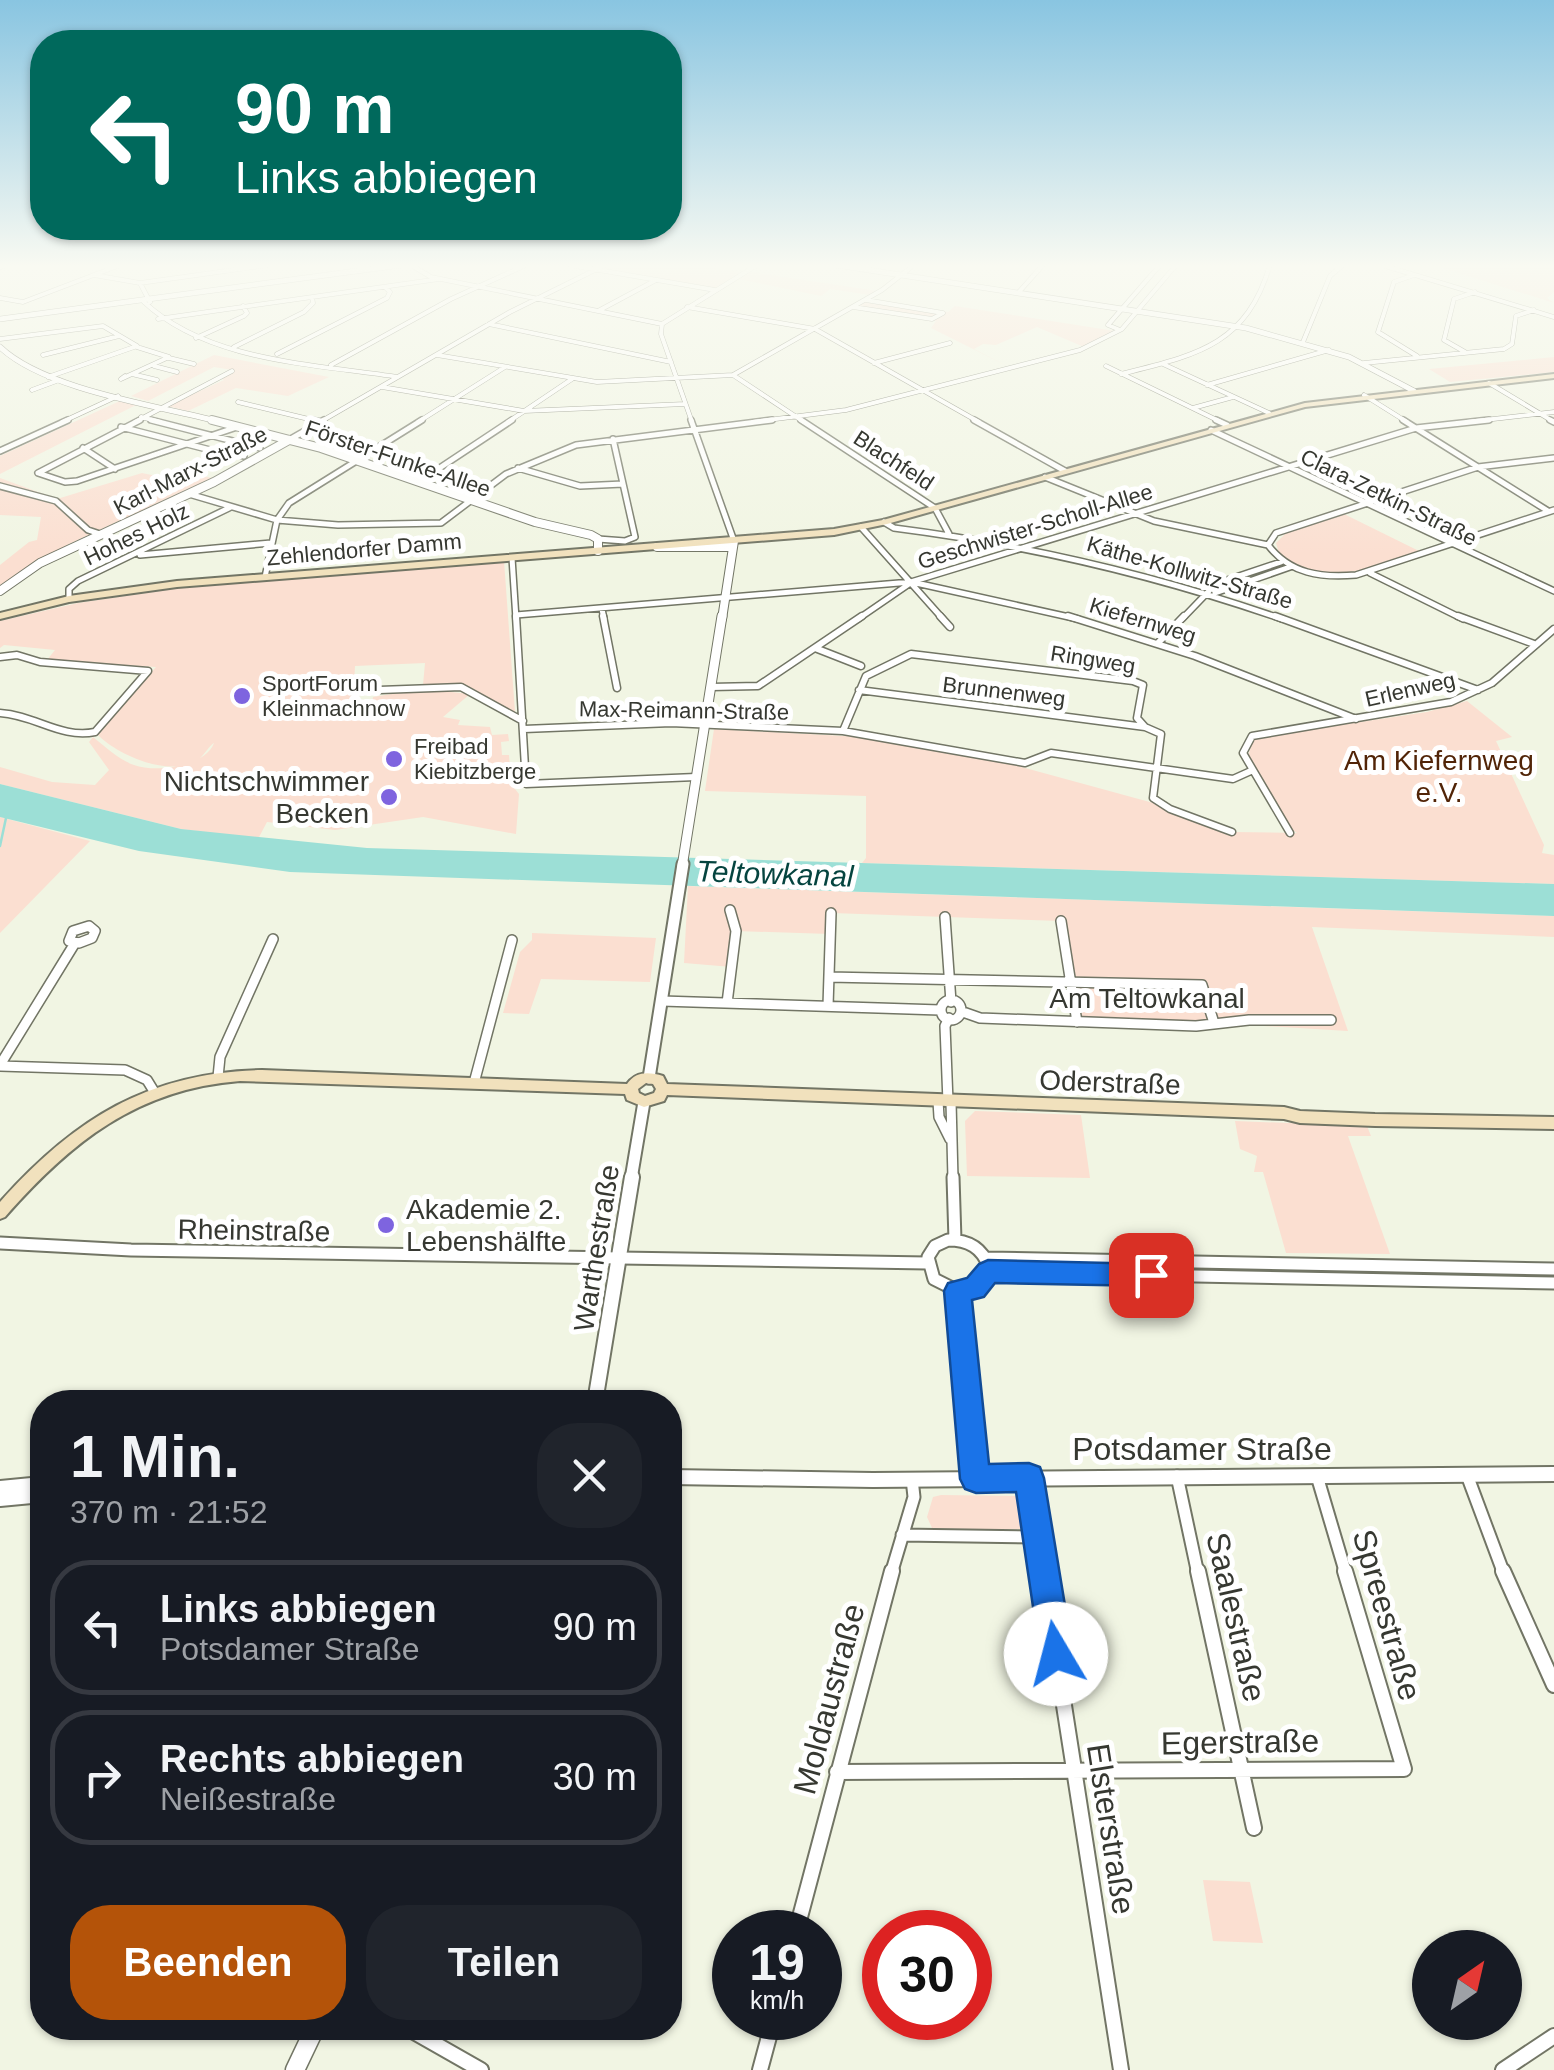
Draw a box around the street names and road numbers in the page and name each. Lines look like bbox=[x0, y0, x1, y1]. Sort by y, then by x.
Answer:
street label: Förster-Funke-Allee bbox=[302, 415, 494, 502]
street label: Karl-Marx-Straße bbox=[109, 421, 271, 520]
street label: Blachfeld bbox=[849, 425, 938, 496]
street label: Clara-Zetkin-Straße bbox=[1296, 444, 1481, 551]
street label: Geschwister-Scholl-Allee bbox=[915, 479, 1156, 574]
street label: Hohes Holz bbox=[80, 498, 193, 571]
street label: Zehlendorfer Damm bbox=[266, 529, 463, 570]
street label: Käthe-Kollwitz-Straße bbox=[1084, 531, 1296, 614]
street label: Kiefernweg bbox=[1087, 592, 1199, 649]
street label: Ringweg bbox=[1049, 640, 1137, 679]
street label: Erlenweg bbox=[1363, 667, 1458, 712]
street label: Brunnenweg bbox=[941, 672, 1067, 711]
street label: Max-Reimann-Straße bbox=[579, 696, 789, 725]
street label: Am Teltowkanal bbox=[1049, 983, 1245, 1014]
street label: Oderstraße bbox=[1039, 1065, 1181, 1100]
street label: Warthestraße bbox=[568, 1162, 625, 1334]
street label: Rheinstraße bbox=[177, 1214, 331, 1247]
street label: Potsdamer Straße bbox=[1072, 1431, 1332, 1467]
street label: Spreestraße bbox=[1345, 1525, 1429, 1705]
street label: Saalestraße bbox=[1199, 1529, 1273, 1705]
street label: Moldaustraße bbox=[786, 1600, 872, 1798]
street label: Egerstraße bbox=[1161, 1723, 1319, 1761]
street label: Elsterstraße bbox=[1080, 1741, 1142, 1917]

